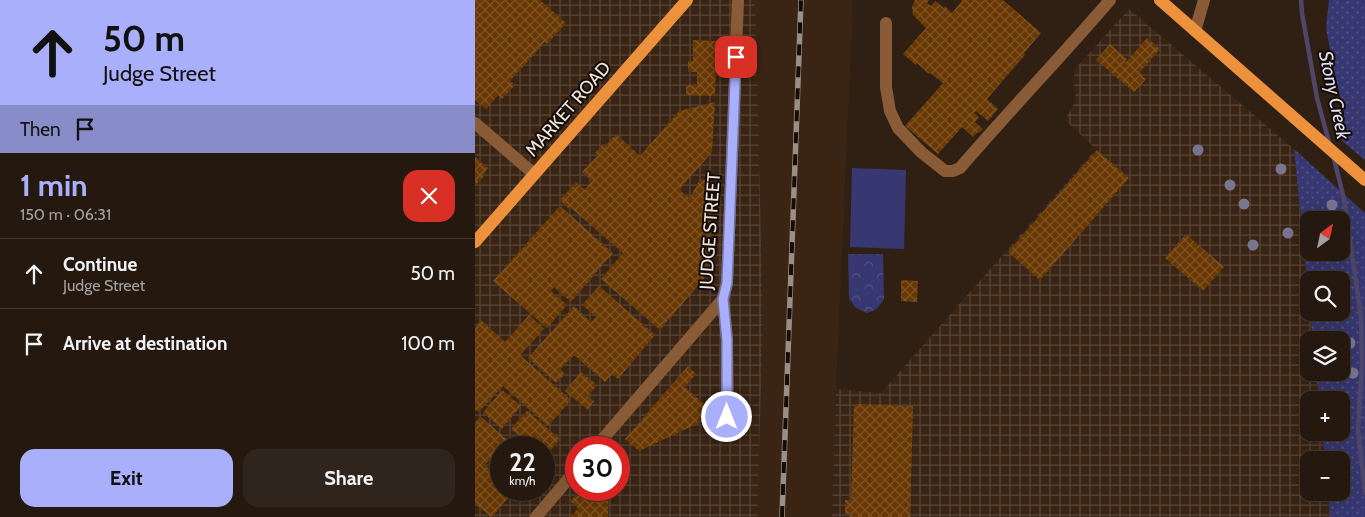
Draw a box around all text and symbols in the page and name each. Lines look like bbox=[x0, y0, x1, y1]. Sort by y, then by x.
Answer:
text: 50 m bbox=[103, 17, 185, 60]
icon: ahead bbox=[20, 20, 85, 85]
pin bbox=[715, 36, 757, 78]
icon: arrive bbox=[722, 43, 750, 71]
water label: Stony Creek bbox=[1314, 49, 1355, 142]
street label: MARKET ROAD bbox=[521, 57, 615, 161]
text: Judge Street bbox=[103, 60, 216, 87]
icon: arrive bbox=[71, 115, 99, 143]
text: Then bbox=[20, 118, 61, 141]
text: 1 min bbox=[20, 167, 88, 204]
button: close bbox=[403, 170, 455, 222]
street label: JUDGE STREET bbox=[695, 171, 725, 291]
text: 150 m · 06:31 bbox=[20, 205, 111, 224]
north arrow bbox=[1300, 211, 1350, 261]
map controls bbox=[1300, 211, 1350, 501]
text: Continue bbox=[63, 253, 137, 276]
icon: ahead bbox=[20, 260, 48, 288]
text: 50 m bbox=[411, 262, 455, 285]
button: search bbox=[1300, 271, 1350, 321]
text: Judge Street bbox=[63, 276, 145, 295]
icon: arrive bbox=[20, 330, 48, 358]
button: layers bbox=[1300, 331, 1350, 381]
text: Arrive at destination bbox=[63, 332, 227, 355]
text: 100 m bbox=[401, 332, 455, 355]
position arrow bbox=[700, 390, 752, 442]
button: + bbox=[1300, 391, 1350, 441]
speed limit sign: 30 bbox=[565, 436, 630, 501]
text: 22 bbox=[509, 447, 536, 477]
button: Exit bbox=[20, 449, 233, 507]
button: Share bbox=[243, 449, 455, 507]
button: − bbox=[1300, 451, 1350, 501]
text: km/h bbox=[509, 473, 536, 488]

